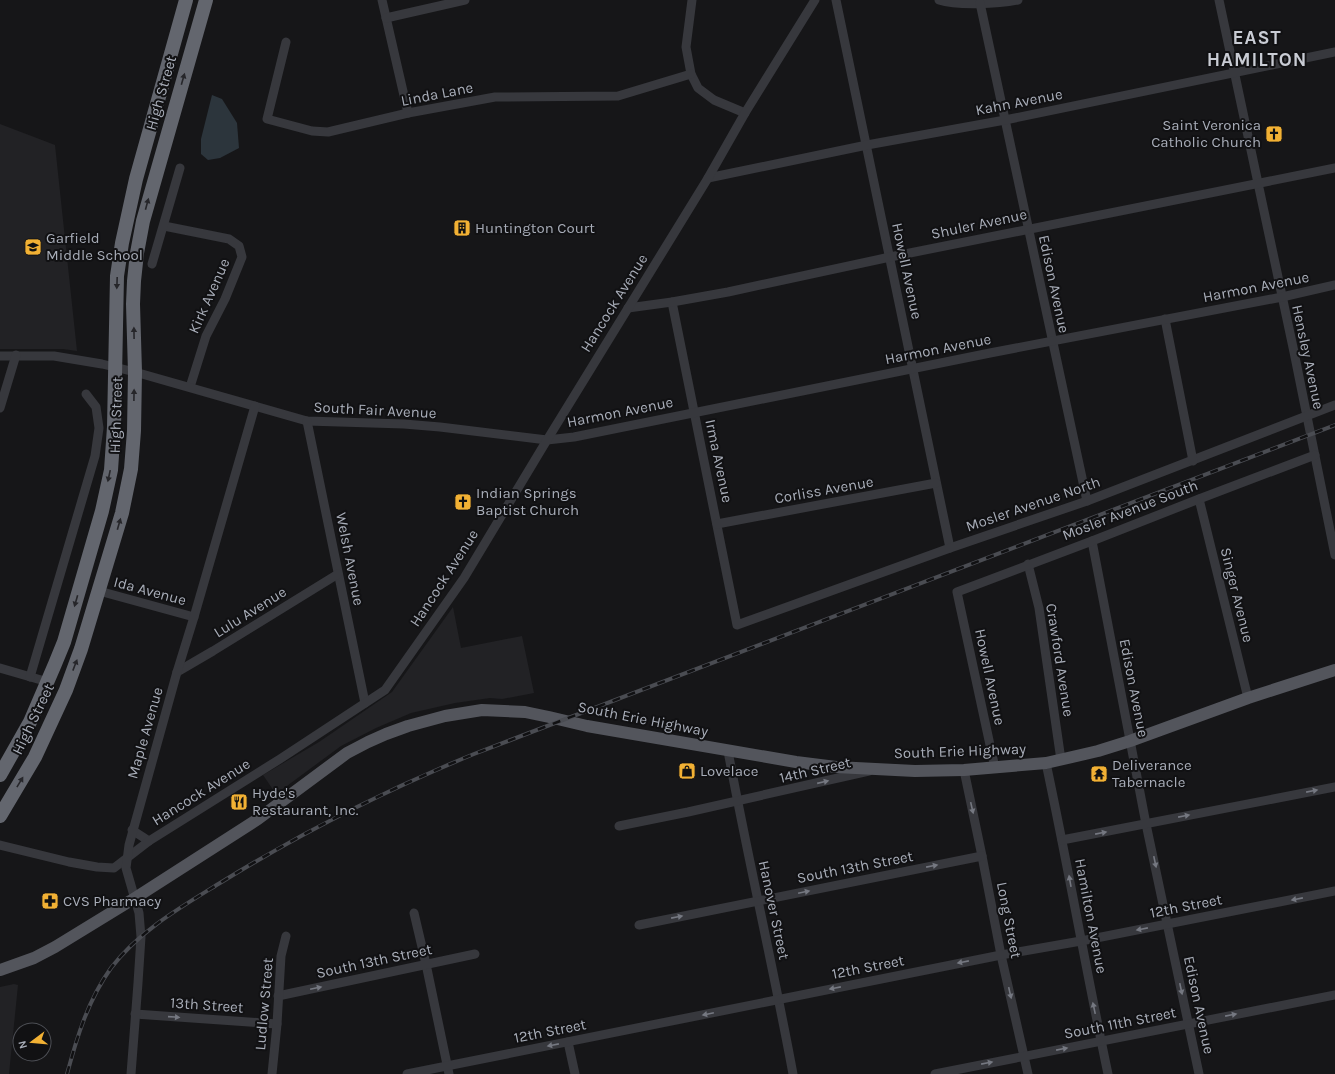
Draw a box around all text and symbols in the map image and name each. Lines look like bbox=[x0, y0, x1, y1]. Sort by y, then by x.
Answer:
district label: EAST HAMILTON bbox=[1207, 27, 1307, 71]
street label: High Street bbox=[142, 53, 180, 132]
one-way arrow bbox=[180, 73, 186, 85]
street label: Linda Lane bbox=[399, 78, 475, 110]
street label: Kahn Avenue bbox=[974, 85, 1064, 119]
place label: Saint Veronica Catholic Church bbox=[1151, 116, 1261, 151]
church icon: Saint Veronica Catholic Church bbox=[1264, 124, 1284, 144]
one-way arrow bbox=[145, 198, 151, 210]
street label: Shuler Avenue bbox=[929, 205, 1029, 243]
building icon: Huntington Court bbox=[452, 218, 472, 238]
place label: Huntington Court bbox=[475, 219, 595, 237]
street label: Howell Avenue bbox=[888, 221, 926, 321]
place label: Garfield Middle School bbox=[46, 229, 143, 264]
street label: Edison Avenue bbox=[1035, 233, 1073, 335]
school or university icon: Garfield Middle School bbox=[23, 237, 43, 257]
street label: Hancock Avenue bbox=[577, 251, 651, 355]
street label: Kirk Avenue bbox=[184, 256, 234, 336]
street label: Harmon Avenue bbox=[1201, 268, 1311, 306]
one-way arrow bbox=[114, 277, 120, 290]
street label: Hensley Avenue bbox=[1288, 303, 1328, 411]
one-way arrow bbox=[130, 327, 137, 339]
street label: Harmon Avenue bbox=[883, 330, 993, 368]
street label: High Street bbox=[106, 376, 126, 454]
one-way arrow bbox=[131, 388, 137, 401]
street label: Harmon Avenue bbox=[565, 393, 675, 431]
street label: South Fair Avenue bbox=[313, 398, 437, 422]
street label: Irma Avenue bbox=[701, 418, 737, 504]
one-way arrow bbox=[106, 469, 112, 482]
street label: Corliss Avenue bbox=[773, 472, 875, 508]
street label: Mosler Avenue North bbox=[963, 473, 1103, 535]
street label: Mosler Avenue South bbox=[1060, 476, 1200, 544]
place label: Indian Springs Baptist Church bbox=[476, 484, 579, 519]
church icon: Indian Springs Baptist Church bbox=[453, 492, 473, 512]
street label: Welsh Avenue bbox=[332, 511, 368, 607]
one-way arrow bbox=[116, 518, 122, 530]
street label: Hancock Avenue bbox=[406, 526, 482, 630]
street label: Singer Avenue bbox=[1217, 546, 1257, 644]
street label: Ida Avenue bbox=[112, 573, 188, 609]
street label: Lulu Avenue bbox=[210, 583, 290, 641]
one-way arrow bbox=[73, 595, 79, 607]
street label: Crawford Avenue bbox=[1042, 602, 1078, 718]
street label: Howell Avenue bbox=[971, 627, 1009, 727]
street label: Edison Avenue bbox=[1116, 637, 1152, 739]
one-way arrow bbox=[73, 658, 79, 670]
street label: High Street bbox=[8, 680, 58, 757]
street label: Maple Avenue bbox=[123, 685, 167, 781]
street label: South Erie Highway bbox=[576, 698, 710, 740]
street label: South Erie Highway bbox=[894, 740, 1026, 762]
street label: 14th Street bbox=[778, 753, 853, 787]
street label: Hancock Avenue bbox=[149, 755, 253, 829]
place label: Deliverance Tabernacle bbox=[1112, 756, 1192, 791]
shop icon: Lovelace bbox=[677, 761, 697, 781]
place label: Lovelace bbox=[700, 762, 758, 780]
temple icon: Deliverance Tabernacle bbox=[1089, 764, 1109, 784]
one-way arrow bbox=[16, 776, 23, 788]
one-way arrow bbox=[817, 778, 830, 784]
place label: Hyde's Restaurant, Inc. bbox=[252, 784, 359, 819]
one-way arrow bbox=[1306, 788, 1318, 794]
restaurant icon: Hyde's Restaurant, Inc. bbox=[229, 792, 249, 812]
one-way arrow bbox=[969, 802, 975, 814]
one-way arrow bbox=[1178, 813, 1191, 819]
one-way arrow bbox=[1094, 829, 1107, 835]
street label: South 13th Street bbox=[795, 847, 915, 887]
one-way arrow bbox=[1152, 856, 1158, 868]
street label: Hamilton Avenue bbox=[1071, 857, 1111, 975]
street label: Hanover Street bbox=[755, 859, 793, 962]
one-way arrow bbox=[926, 863, 938, 869]
one-way arrow bbox=[1066, 875, 1072, 887]
street label: Long Street bbox=[993, 880, 1025, 960]
one-way arrow bbox=[798, 889, 810, 895]
street label: 12th Street bbox=[1148, 890, 1224, 922]
pharmacy icon: CVS Pharmacy bbox=[40, 891, 60, 911]
place label: CVS Pharmacy bbox=[63, 892, 161, 910]
one-way arrow bbox=[1291, 896, 1303, 902]
one-way arrow bbox=[671, 914, 683, 920]
one-way arrow bbox=[1136, 926, 1148, 932]
street label: South 13th Street bbox=[314, 940, 434, 982]
street label: 12th Street bbox=[830, 951, 906, 983]
street label: Edison Avenue bbox=[1180, 954, 1218, 1056]
street label: Ludlow Street bbox=[251, 957, 277, 1051]
one-way arrow bbox=[957, 960, 969, 966]
one-way arrow bbox=[1179, 983, 1185, 995]
one-way arrow bbox=[310, 984, 322, 990]
one-way arrow bbox=[829, 985, 841, 991]
one-way arrow bbox=[1007, 987, 1013, 999]
street label: 13th Street bbox=[170, 993, 245, 1017]
one-way arrow bbox=[1091, 1002, 1097, 1015]
street label: South 11th Street bbox=[1062, 1003, 1178, 1043]
one-way arrow bbox=[702, 1011, 714, 1017]
one-way arrow bbox=[1225, 1012, 1237, 1018]
one-way arrow bbox=[168, 1013, 180, 1020]
street label: 12th Street bbox=[512, 1015, 588, 1047]
north arrow bbox=[12, 1022, 52, 1062]
text: N bbox=[16, 1039, 30, 1050]
one-way arrow bbox=[547, 1043, 559, 1049]
one-way arrow bbox=[1056, 1045, 1068, 1051]
one-way arrow bbox=[981, 1060, 993, 1066]

